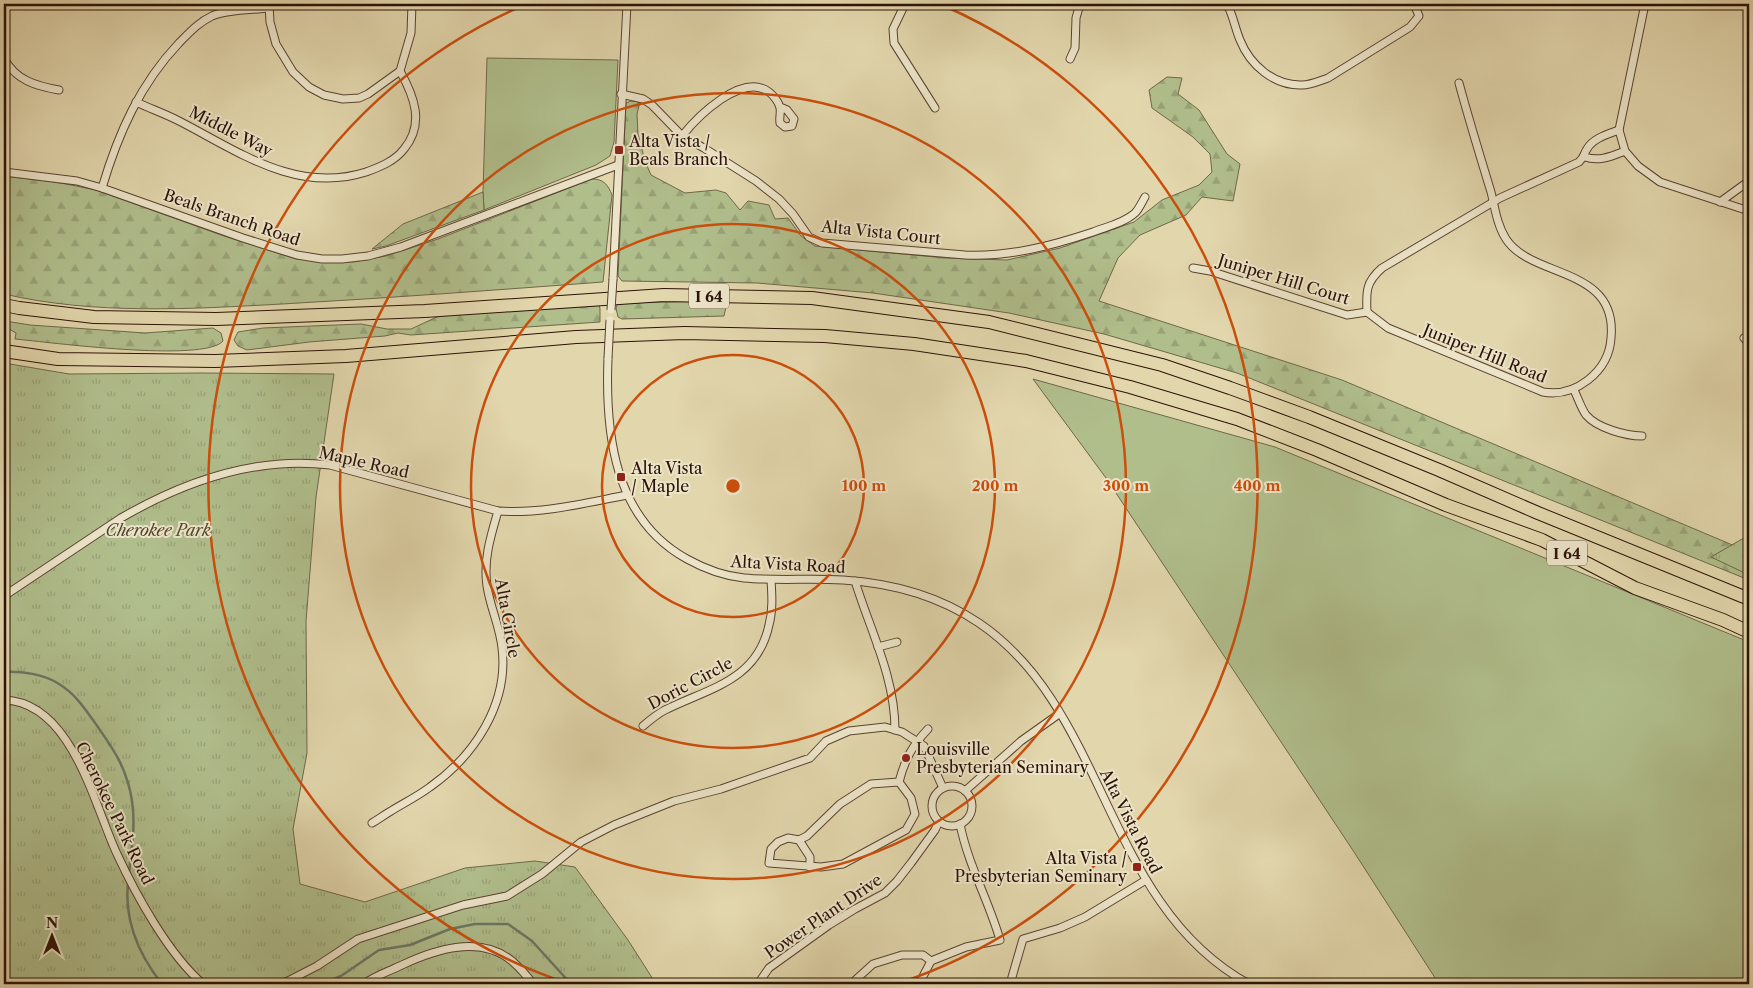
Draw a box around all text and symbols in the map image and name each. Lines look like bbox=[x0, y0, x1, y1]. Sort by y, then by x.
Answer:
street label: Middle Way bbox=[186, 101, 277, 161]
place label: Alta Vista / Beals Branch bbox=[628, 131, 728, 169]
marker: Alta Vista / Beals Branch bbox=[613, 144, 625, 156]
street label: Beals Branch Road bbox=[161, 184, 303, 250]
street label: Alta Vista Court bbox=[819, 216, 942, 248]
street label: Juniper Hill Court bbox=[1213, 249, 1353, 309]
road number: I 64 bbox=[689, 284, 729, 308]
street label: Juniper Hill Road bbox=[1417, 318, 1550, 387]
street label: Maple Road bbox=[317, 442, 411, 482]
place label: Alta Vista / Maple bbox=[630, 458, 703, 496]
marker: Alta Vista / Maple bbox=[615, 471, 627, 483]
text: 100 m bbox=[842, 476, 886, 495]
text: 200 m bbox=[972, 476, 1018, 495]
text: 300 m bbox=[1103, 476, 1149, 495]
text: 400 m bbox=[1234, 476, 1280, 495]
centre of rings bbox=[724, 477, 742, 495]
park label: Cherokee Park bbox=[105, 520, 211, 540]
road number: I 64 bbox=[1547, 540, 1587, 566]
street label: Alta Vista Road bbox=[729, 551, 846, 577]
street label: Alta Circle bbox=[491, 576, 525, 659]
street label: Doric Circle bbox=[644, 652, 736, 714]
street label: Cherokee Park Road bbox=[72, 738, 158, 888]
place label: Louisville Presbyterian Seminary bbox=[916, 739, 1090, 777]
marker: Louisville Presbyterian Seminary bbox=[900, 752, 912, 764]
street label: Alta Vista Road bbox=[1095, 764, 1166, 877]
place label: Alta Vista / Presbyterian Seminary bbox=[954, 848, 1128, 886]
marker: Alta Vista / Presbyterian Seminary bbox=[1131, 861, 1143, 873]
street label: Power Plant Drive bbox=[761, 869, 886, 963]
north arrow bbox=[28, 910, 78, 960]
text: N bbox=[46, 914, 58, 932]

